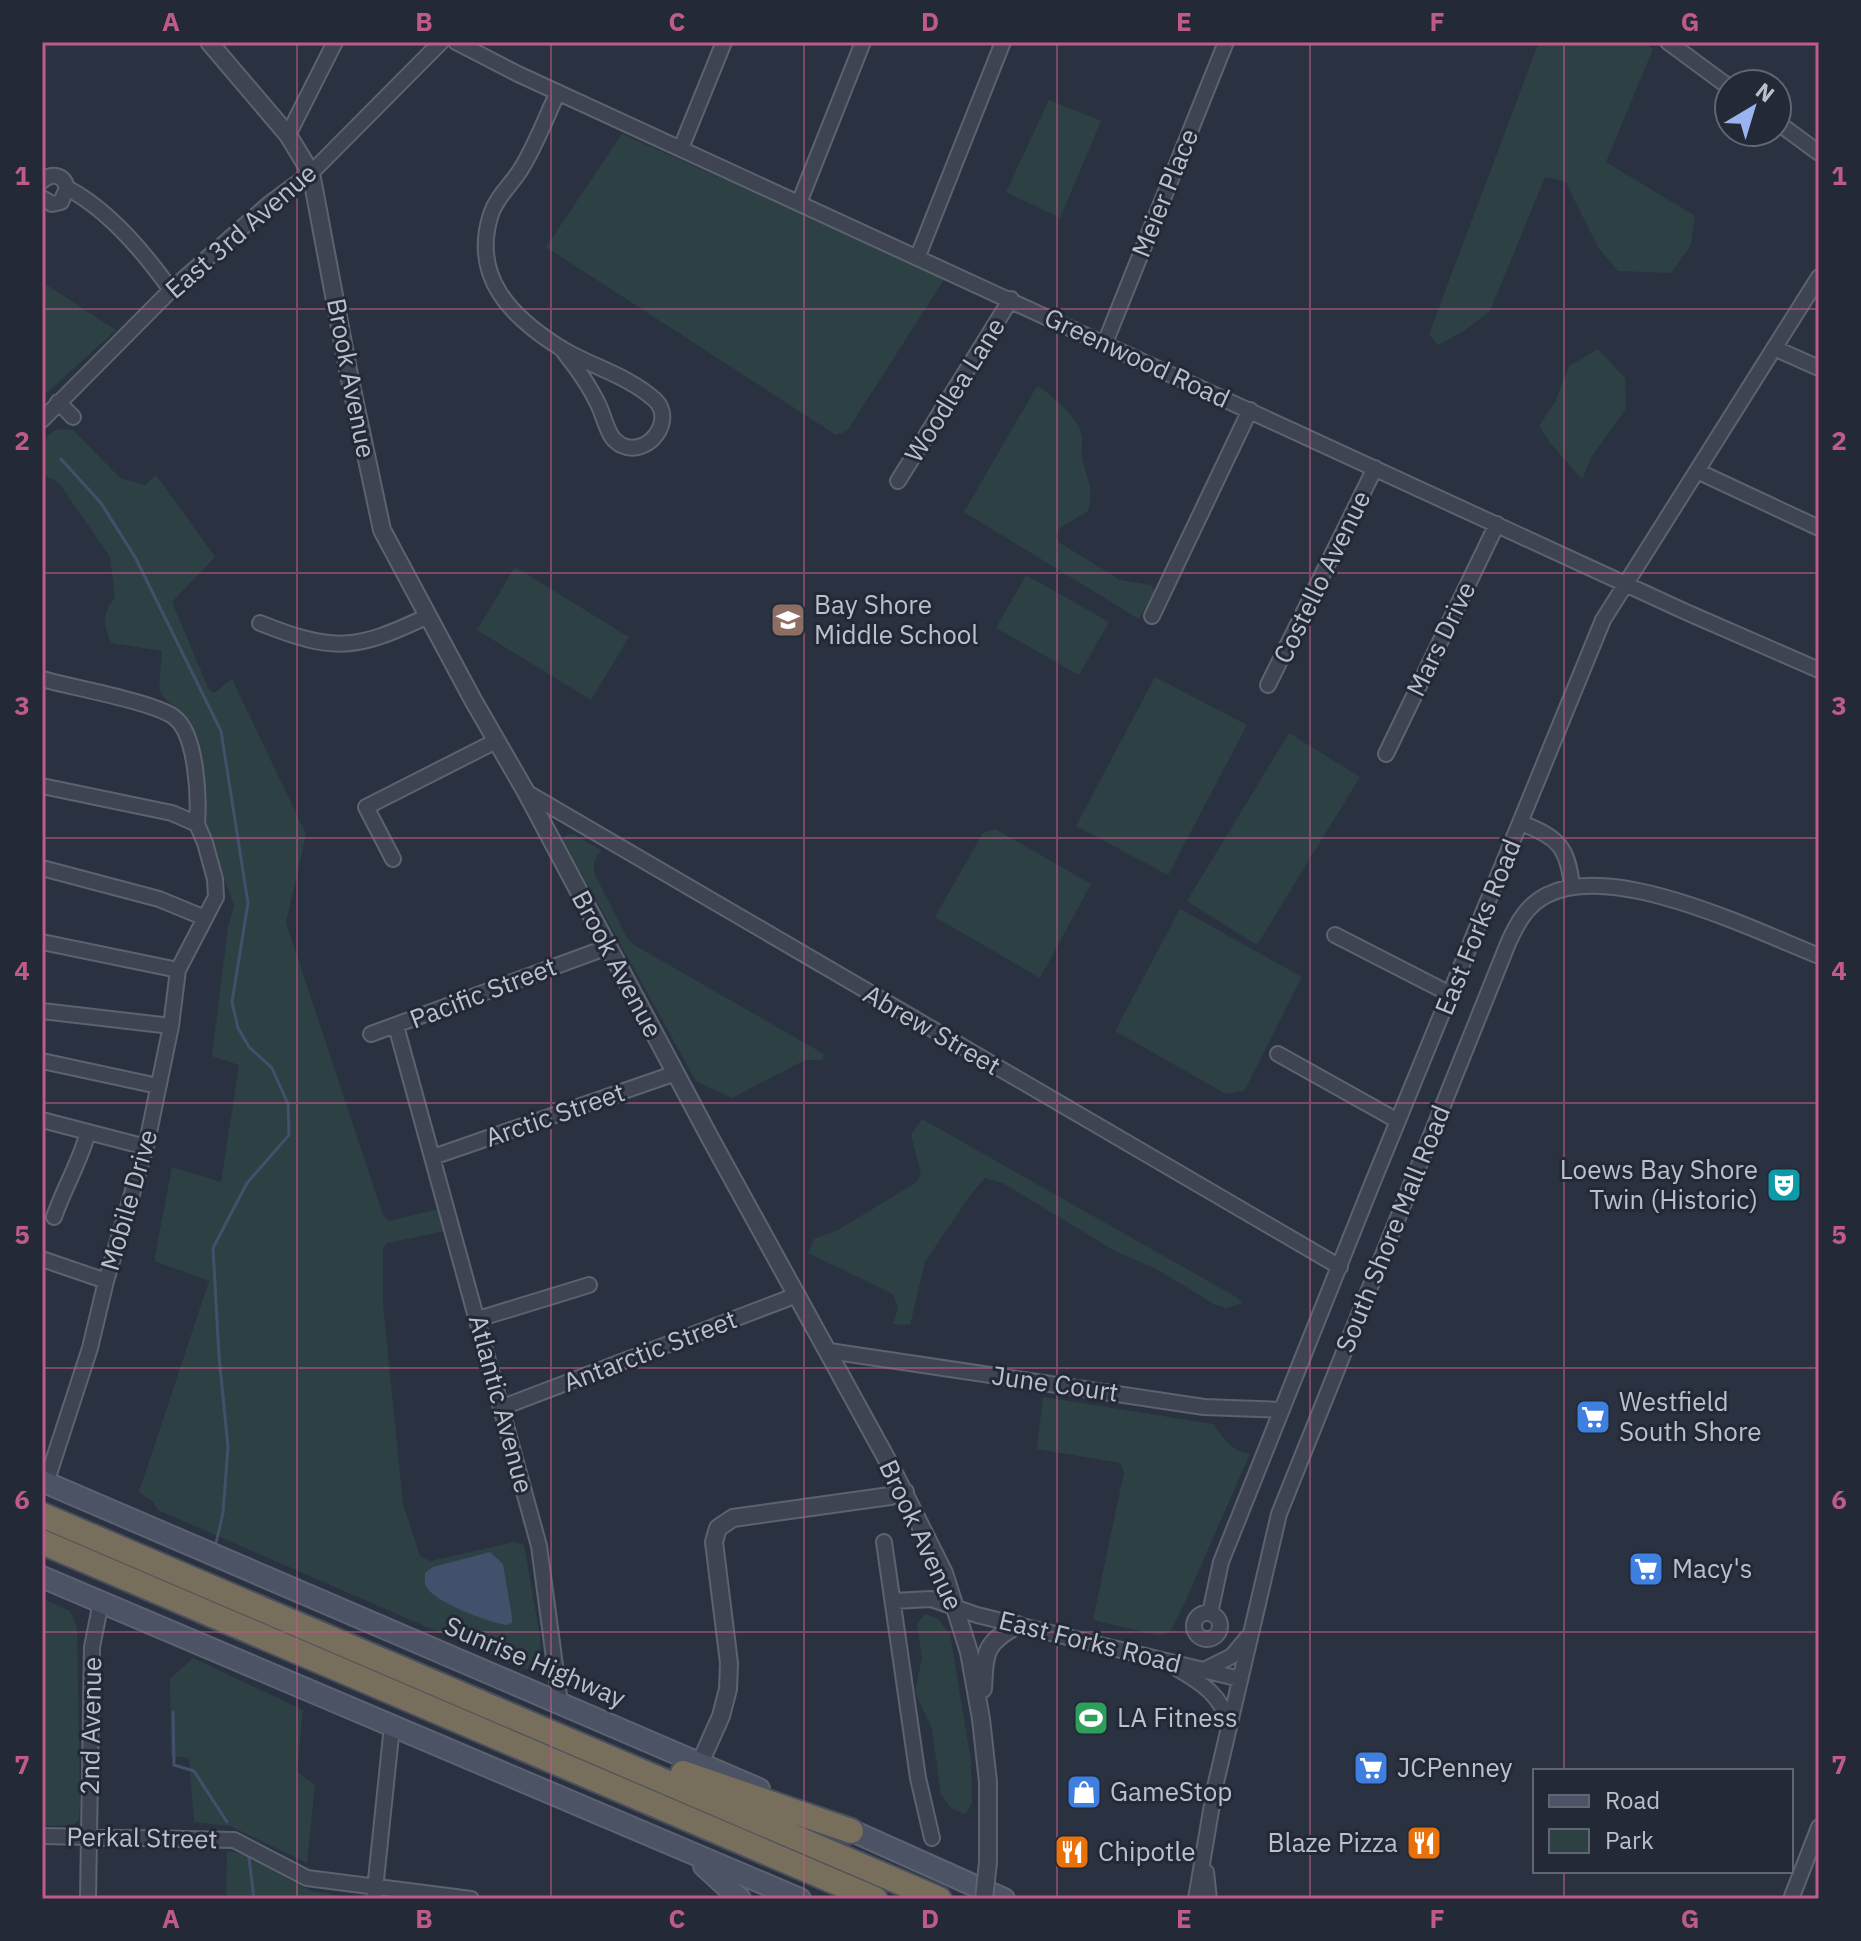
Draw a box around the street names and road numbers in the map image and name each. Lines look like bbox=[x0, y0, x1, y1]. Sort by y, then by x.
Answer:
street label: Meier Place bbox=[1123, 123, 1205, 262]
street label: East 3rd Avenue bbox=[158, 155, 323, 305]
street label: Brook Avenue bbox=[320, 295, 384, 461]
street label: Greenwood Road bbox=[1039, 299, 1236, 415]
street label: Woodlea Lane bbox=[896, 311, 1012, 468]
street label: Costello Avenue bbox=[1265, 485, 1378, 669]
street label: Mars Drive bbox=[1398, 576, 1482, 702]
street label: East Forks Road bbox=[1426, 834, 1528, 1020]
street label: Brook Avenue bbox=[565, 884, 671, 1043]
street label: Pacific Street bbox=[405, 949, 561, 1036]
street label: Abrew Street bbox=[858, 976, 1007, 1082]
street label: Arctic Street bbox=[480, 1074, 629, 1154]
street label: South Shore Mall Road bbox=[1327, 1100, 1457, 1357]
street label: Mobile Drive bbox=[92, 1125, 164, 1274]
street label: Antarctic Street bbox=[558, 1301, 741, 1399]
street label: Atlantic Avenue bbox=[462, 1311, 542, 1497]
street label: June Court bbox=[990, 1357, 1121, 1409]
street label: Brook Avenue bbox=[872, 1454, 972, 1615]
street label: East Forks Road bbox=[996, 1602, 1185, 1680]
street label: Sunrise Highway bbox=[440, 1608, 631, 1715]
street label: 2nd Avenue bbox=[72, 1656, 108, 1795]
street label: Perkal Street bbox=[66, 1819, 218, 1855]

